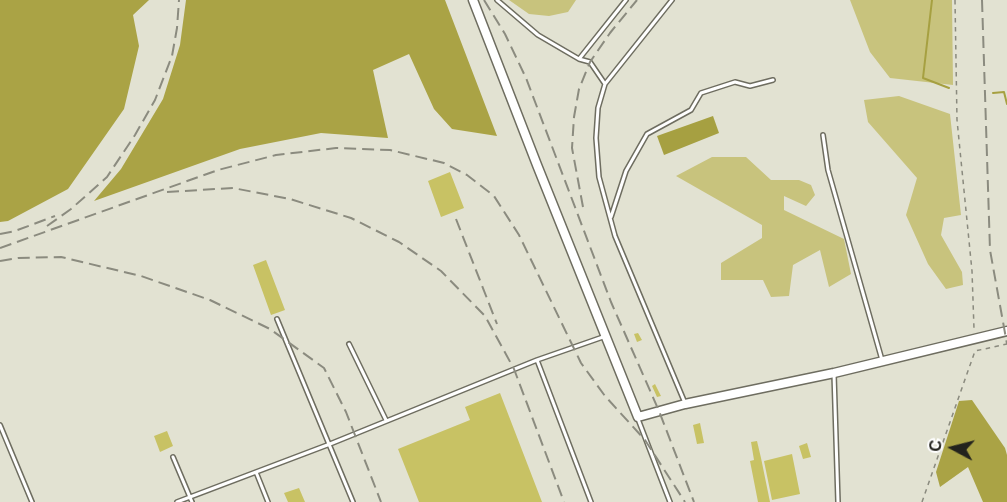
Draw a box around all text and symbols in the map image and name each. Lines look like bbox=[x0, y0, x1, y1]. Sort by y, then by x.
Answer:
north arrow bbox=[923, 418, 983, 478]
text: С bbox=[925, 439, 945, 453]

